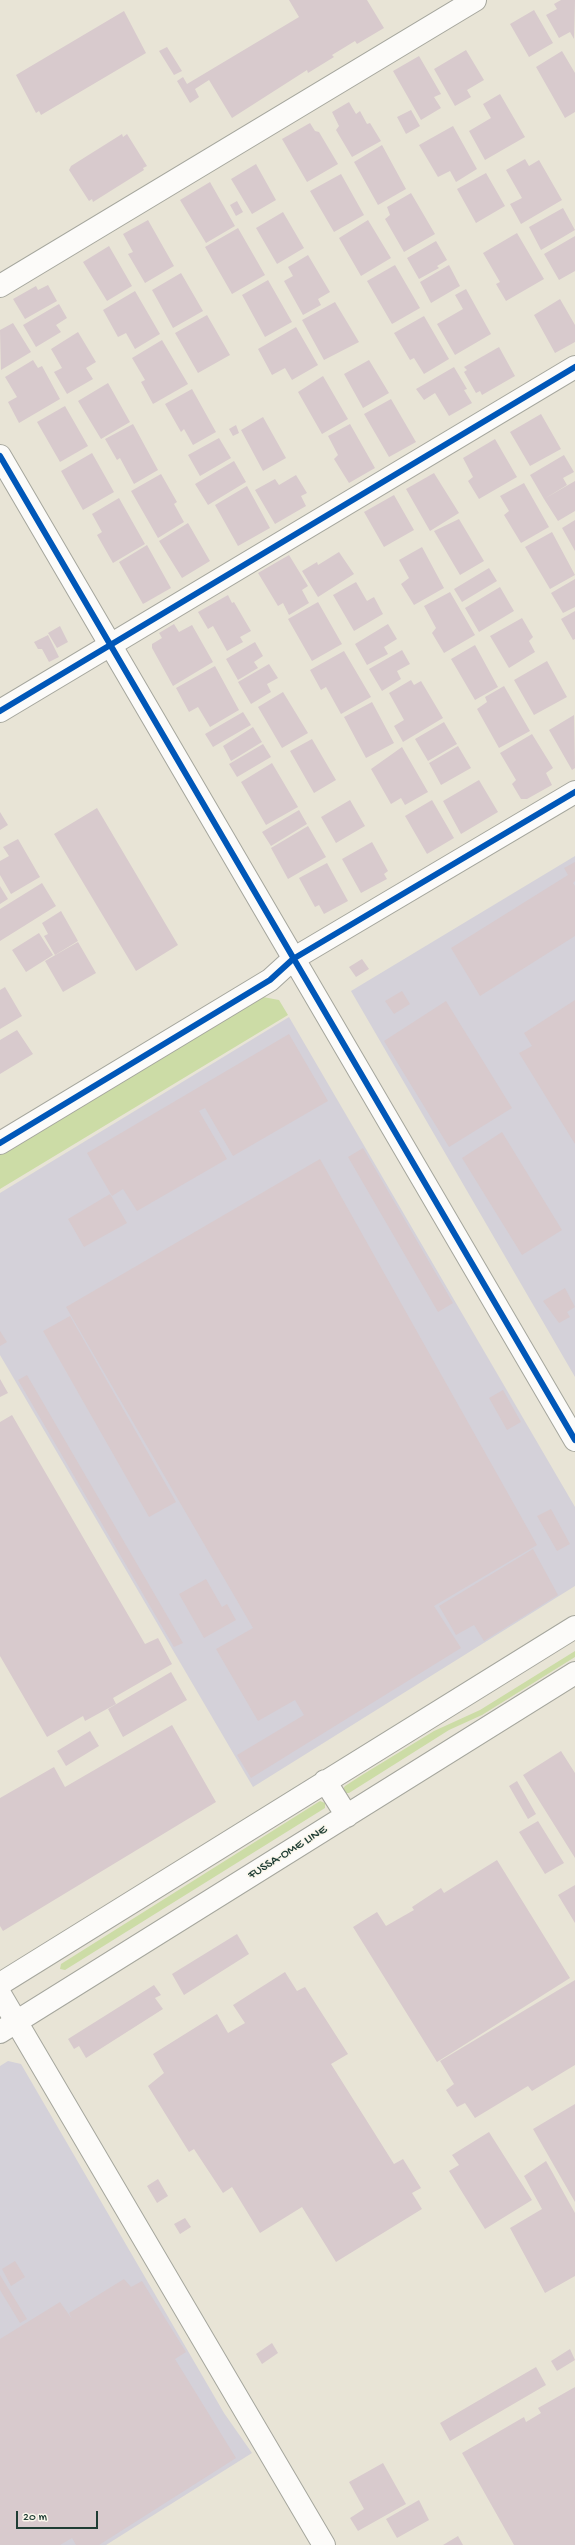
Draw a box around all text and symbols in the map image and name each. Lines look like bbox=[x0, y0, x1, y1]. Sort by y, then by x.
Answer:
street label: FUSSA-OME LINE bbox=[246, 1822, 330, 1884]
scale bar bbox=[18, 2503, 100, 2529]
text: 20 m bbox=[23, 2511, 47, 2525]

